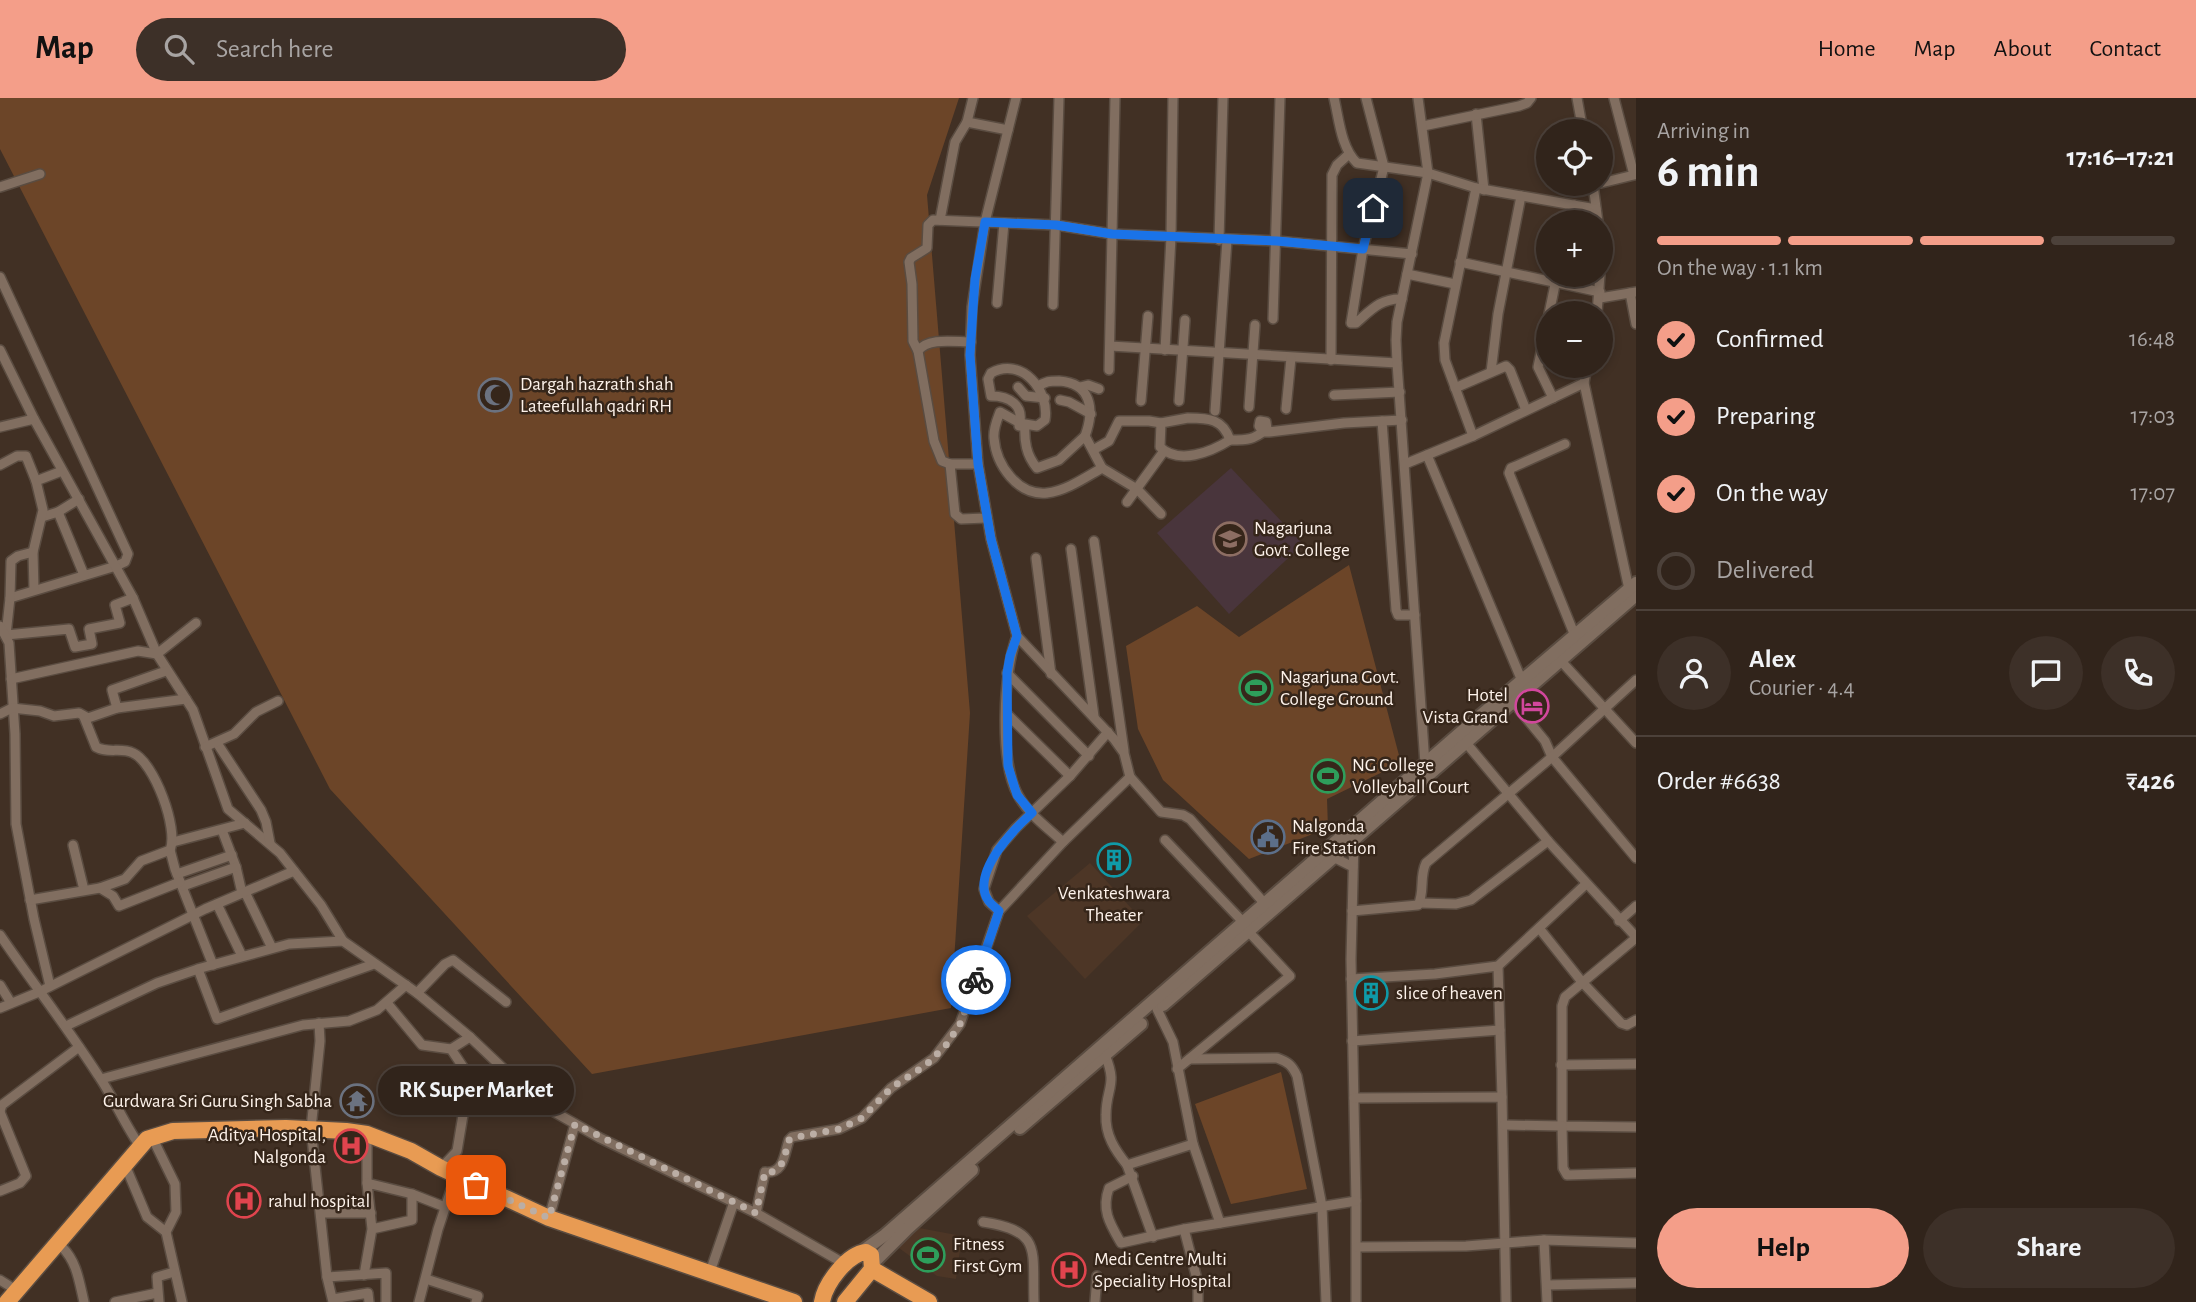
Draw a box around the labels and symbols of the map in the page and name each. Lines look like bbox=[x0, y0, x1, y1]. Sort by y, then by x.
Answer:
pin bbox=[1343, 178, 1403, 238]
place label: Dargah hazrath shah Lateefullah qadri RH bbox=[520, 375, 674, 416]
mosque icon: Dargah hazrath shah Lateefullah qadri RH bbox=[476, 376, 514, 414]
place label: Nagarjuna Govt. College bbox=[1254, 519, 1350, 560]
school or university icon: Nagarjuna Govt. College bbox=[1211, 520, 1249, 558]
place label: Nagarjuna Govt. College Ground bbox=[1280, 668, 1399, 709]
sports icon: Nagarjuna Govt. College Ground bbox=[1237, 669, 1275, 707]
place label: Hotel Vista Grand bbox=[1422, 686, 1508, 727]
hotel icon: Hotel Vista Grand bbox=[1513, 687, 1551, 725]
place label: NG College Volleyball Court bbox=[1352, 756, 1469, 797]
sports icon: NG College Volleyball Court bbox=[1309, 757, 1347, 795]
place label: Nalgonda Fire Station bbox=[1292, 817, 1376, 858]
public building icon: Nalgonda Fire Station bbox=[1249, 818, 1287, 856]
building icon: Venkateshwara Theater bbox=[1095, 841, 1133, 879]
place label: Venkateshwara Theater bbox=[1058, 884, 1170, 925]
courier bbox=[941, 945, 1011, 1015]
building icon: slice of heaven bbox=[1352, 974, 1390, 1012]
place label: slice of heaven bbox=[1396, 984, 1503, 1003]
callout: RK Super Market bbox=[378, 1066, 574, 1115]
temple icon: Gurdwara Sri Guru Singh Sabha bbox=[338, 1082, 376, 1120]
place label: Gurdwara Sri Guru Singh Sabha bbox=[103, 1092, 332, 1111]
place label: Aditya Hospital, Nalgonda bbox=[208, 1126, 326, 1167]
hospital icon: Aditya Hospital, Nalgonda bbox=[332, 1127, 370, 1165]
pin bbox=[446, 1155, 506, 1215]
hospital icon: rahul hospital bbox=[225, 1182, 263, 1220]
place label: rahul hospital bbox=[268, 1192, 370, 1211]
place label: Fitness First Gym bbox=[953, 1235, 1023, 1276]
sports icon: Fitness First Gym bbox=[909, 1236, 947, 1274]
place label: Medi Centre Multi Speciality Hospital bbox=[1094, 1250, 1231, 1291]
hospital icon: Medi Centre Multi Speciality Hospital bbox=[1050, 1251, 1088, 1289]

